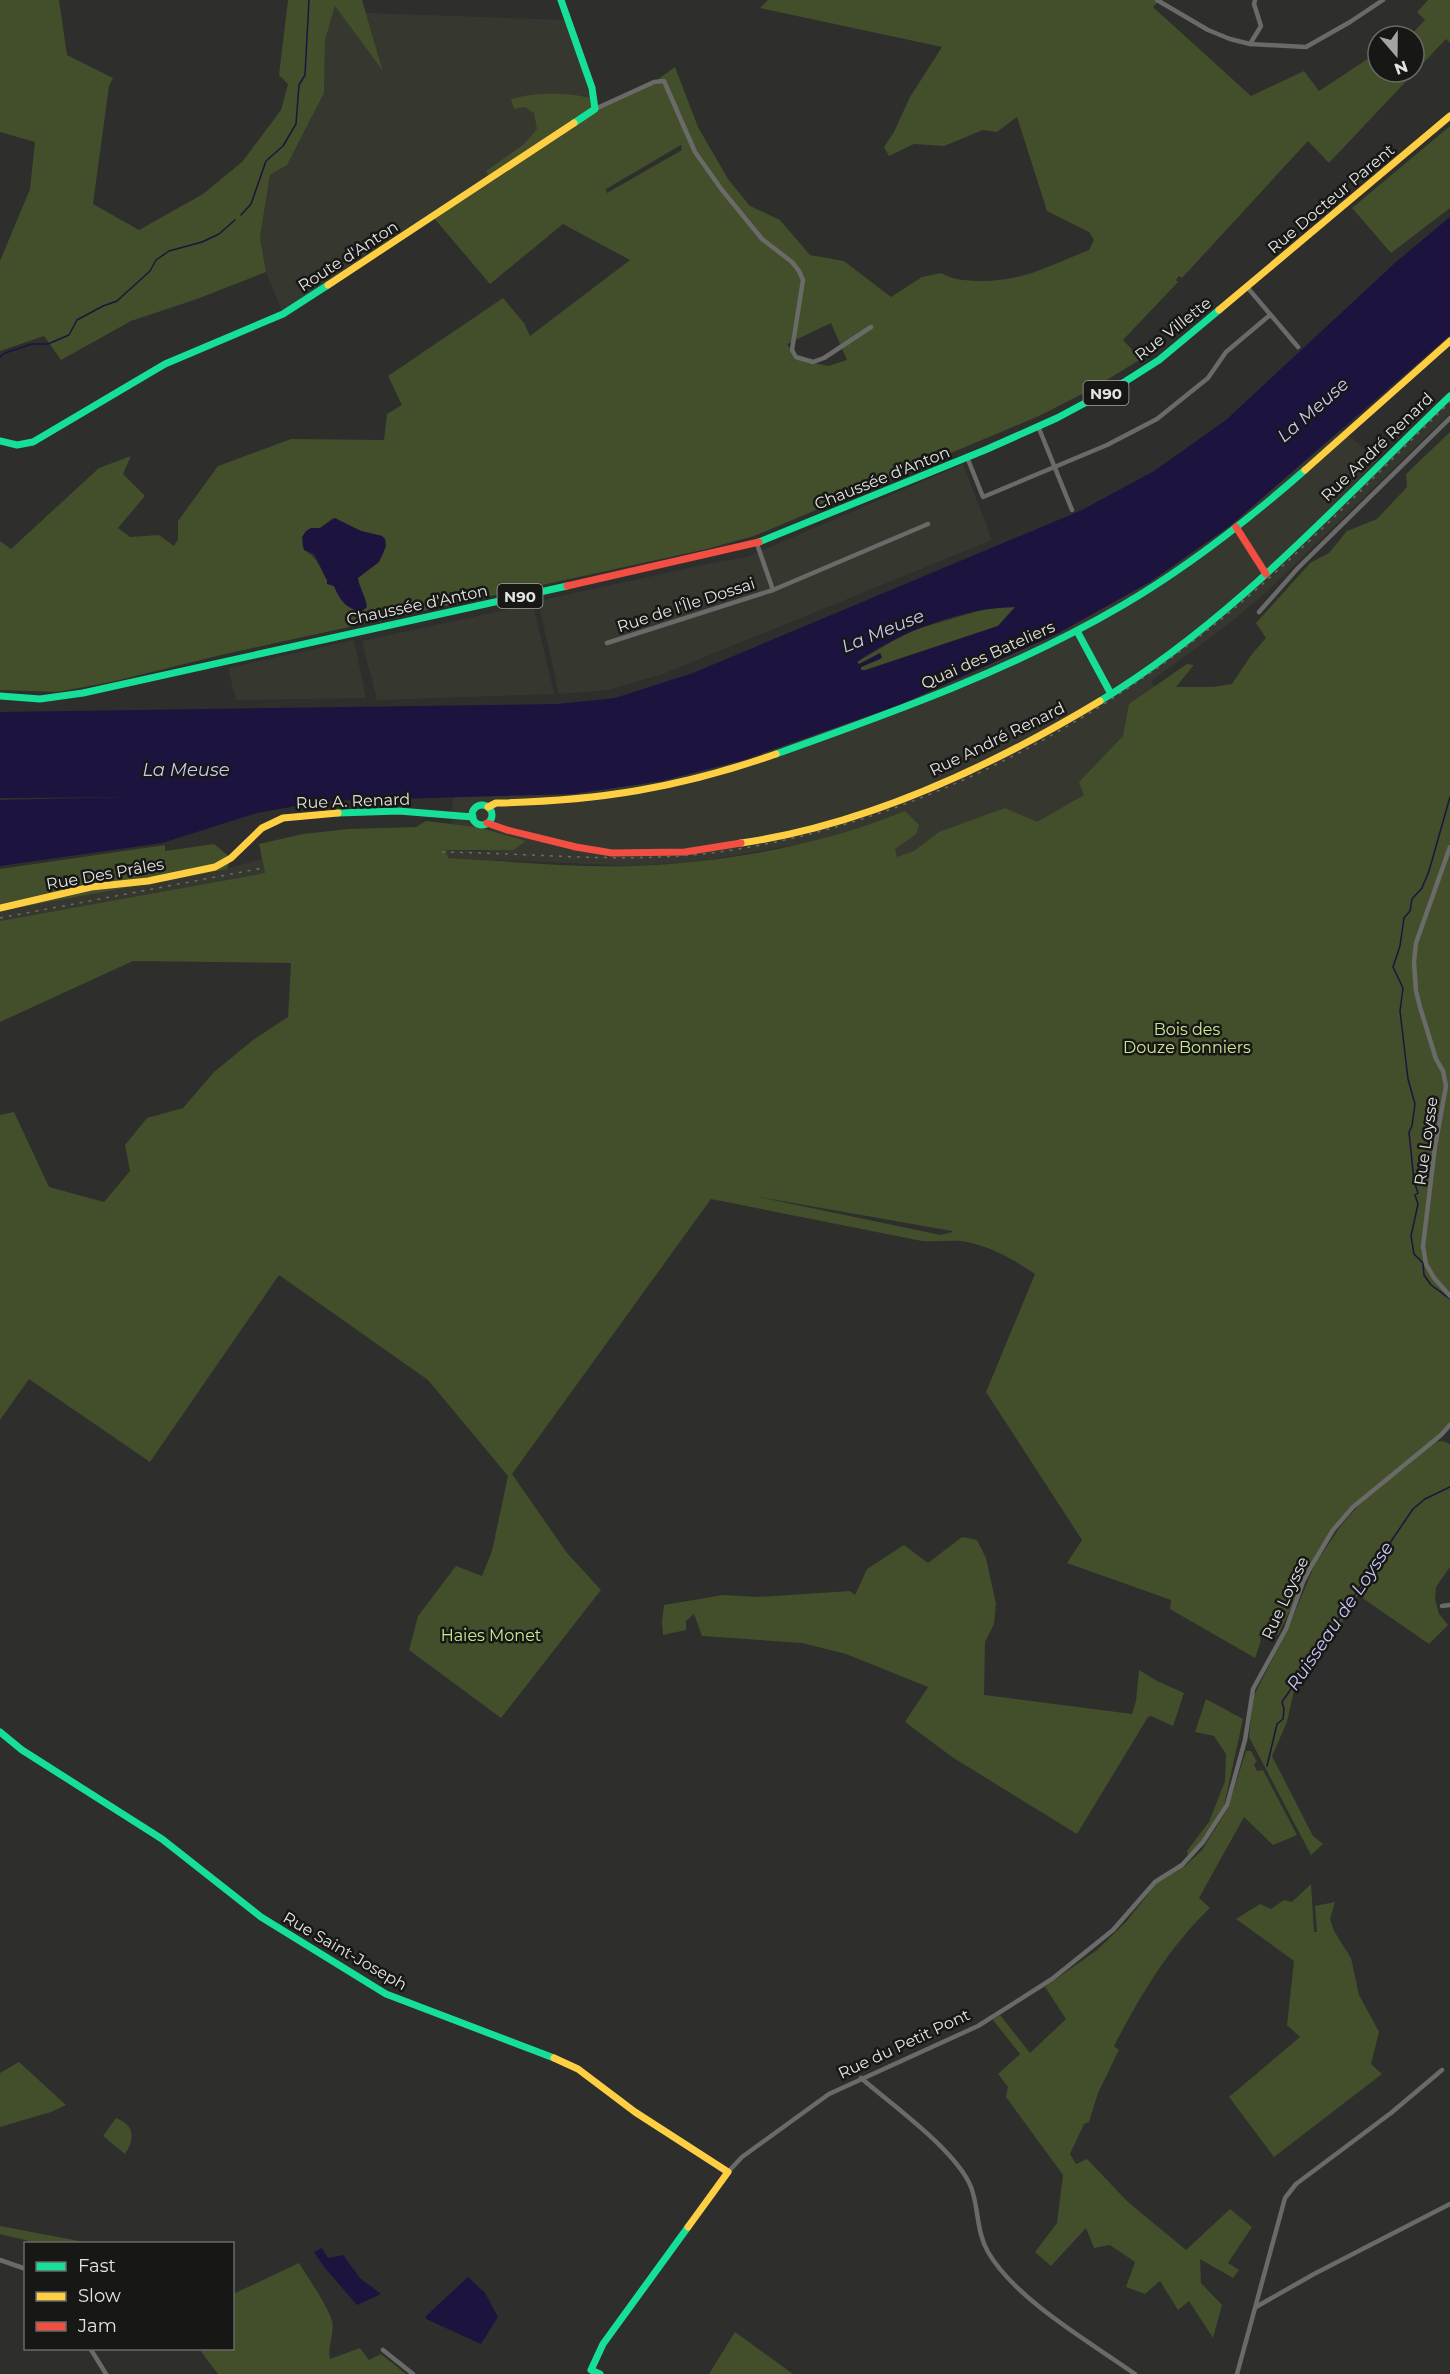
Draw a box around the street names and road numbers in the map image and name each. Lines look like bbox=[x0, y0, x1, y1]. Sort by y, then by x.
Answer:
street label: Rue Docteur Parent bbox=[1264, 140, 1399, 258]
street label: Route d'Anton bbox=[295, 217, 401, 295]
street label: Rue Villette bbox=[1131, 293, 1215, 365]
road number: N90 bbox=[1084, 381, 1128, 405]
street label: Rue André Renard bbox=[1317, 389, 1437, 505]
street label: Chaussée d'Anton bbox=[812, 442, 952, 514]
street label: Rue de l'Île Dossai bbox=[615, 574, 757, 636]
street label: Chaussée d'Anton bbox=[344, 581, 490, 629]
road number: N90 bbox=[498, 584, 542, 608]
street label: Quai des Bateliers bbox=[918, 617, 1058, 693]
street label: Rue André Renard bbox=[926, 698, 1068, 780]
street label: Rue A. Renard bbox=[296, 790, 410, 812]
street label: Rue Des Prâles bbox=[45, 854, 166, 894]
street label: Rue Loysse bbox=[1410, 1096, 1442, 1186]
street label: Rue Loysse bbox=[1258, 1554, 1312, 1642]
street label: Rue Saint-Joseph bbox=[280, 1908, 410, 1994]
street label: Rue du Petit Pont bbox=[835, 2005, 973, 2083]

